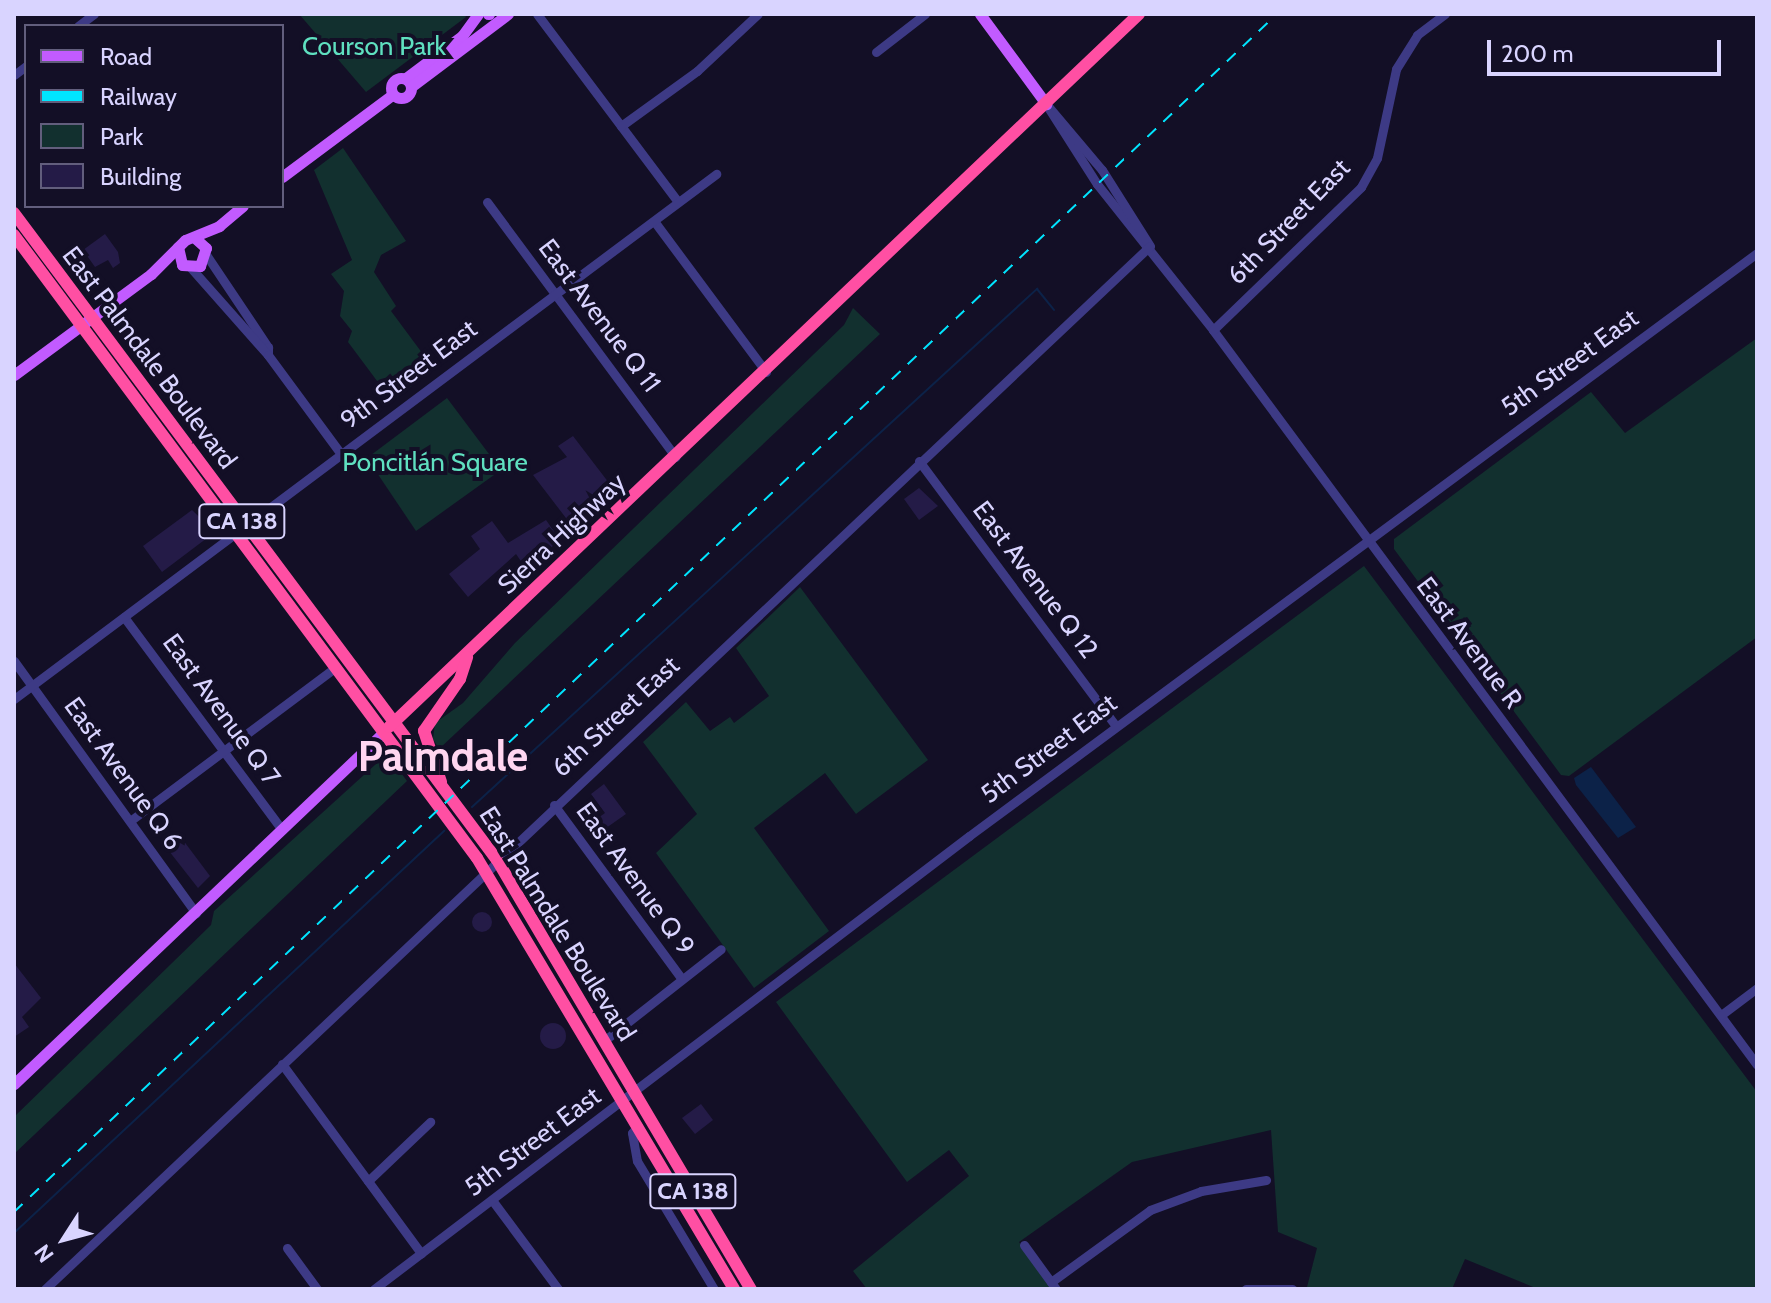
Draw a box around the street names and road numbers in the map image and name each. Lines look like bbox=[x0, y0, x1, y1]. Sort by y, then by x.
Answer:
street label: 6th Street East bbox=[1221, 153, 1357, 291]
street label: East Avenue Q 11 bbox=[531, 233, 667, 399]
street label: East Palmdale Boulevard bbox=[55, 241, 243, 475]
street label: 5th Street East bbox=[1495, 303, 1645, 423]
street label: 9th Street East bbox=[335, 314, 483, 436]
street label: Sierra Highway bbox=[492, 467, 632, 601]
street label: East Avenue Q 12 bbox=[966, 495, 1104, 665]
road number: CA 138 bbox=[198, 501, 286, 541]
street label: East Avenue R bbox=[1410, 571, 1528, 715]
street label: East Avenue Q 7 bbox=[156, 628, 286, 792]
street label: 6th Street East bbox=[546, 650, 686, 784]
street label: 5th Street East bbox=[975, 688, 1123, 810]
street label: East Avenue Q 6 bbox=[57, 692, 189, 856]
street label: East Avenue Q 9 bbox=[569, 797, 701, 961]
street label: East Palmdale Boulevard bbox=[472, 801, 642, 1047]
street label: 5th Street East bbox=[459, 1081, 607, 1203]
road number: CA 138 bbox=[649, 1171, 737, 1211]

